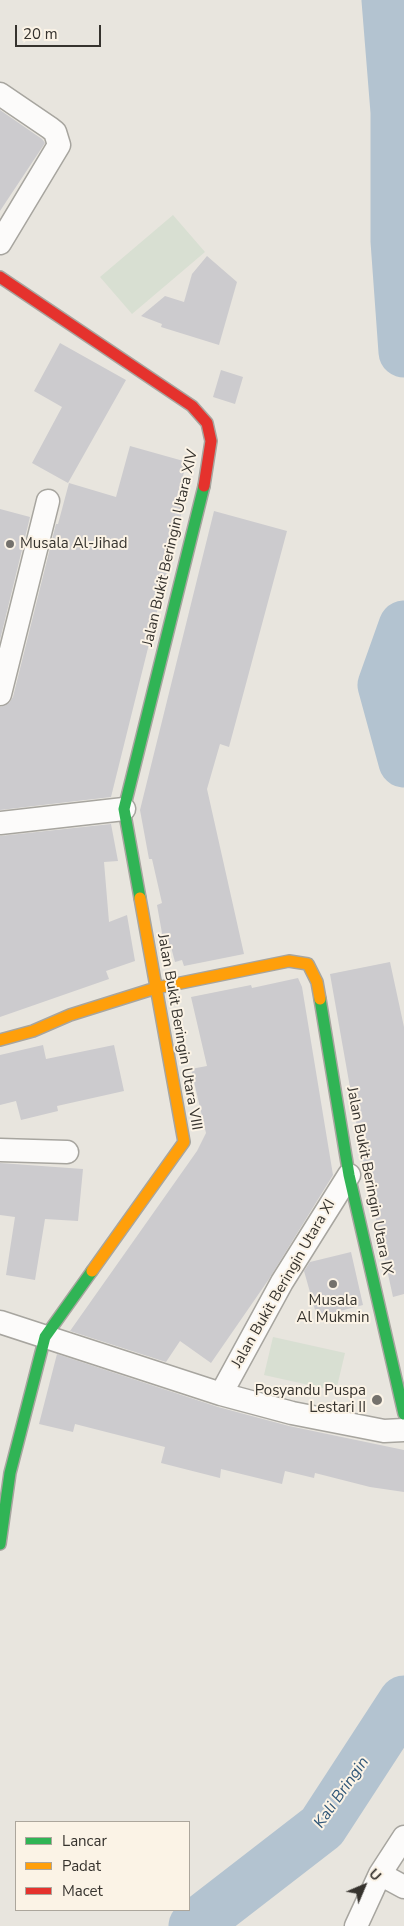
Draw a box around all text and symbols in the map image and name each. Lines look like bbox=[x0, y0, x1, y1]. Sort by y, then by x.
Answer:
scale bar bbox=[18, 15, 104, 47]
text: 20 m bbox=[23, 24, 58, 44]
street label: Jalan Bukit Beringin Utara XIV bbox=[140, 448, 202, 648]
place label: Musala Al-Jihad bbox=[20, 535, 127, 553]
marker: Musala Al-Jihad bbox=[4, 538, 16, 550]
street label: Jalan Bukit Beringin Utara VIII bbox=[153, 932, 205, 1132]
street label: Jalan Bukit Beringin Utara IX bbox=[342, 1085, 396, 1277]
street label: Jalan Bukit Beringin Utara XI bbox=[228, 1197, 340, 1371]
marker: Musala Al Mukmin bbox=[327, 1278, 339, 1290]
place label: Musala Al Mukmin bbox=[297, 1292, 369, 1327]
place label: Posyandu Puspa Lestari II bbox=[255, 1382, 366, 1417]
marker: Posyandu Puspa Lestari II bbox=[370, 1393, 384, 1407]
water label: Kali Bringin bbox=[310, 1754, 374, 1832]
legend bbox=[15, 1821, 190, 1911]
text: Lancar bbox=[62, 1831, 107, 1851]
text: Padat bbox=[62, 1856, 101, 1876]
north arrow bbox=[339, 1861, 389, 1911]
text: U bbox=[365, 1865, 385, 1885]
text: Macet bbox=[62, 1881, 103, 1901]

